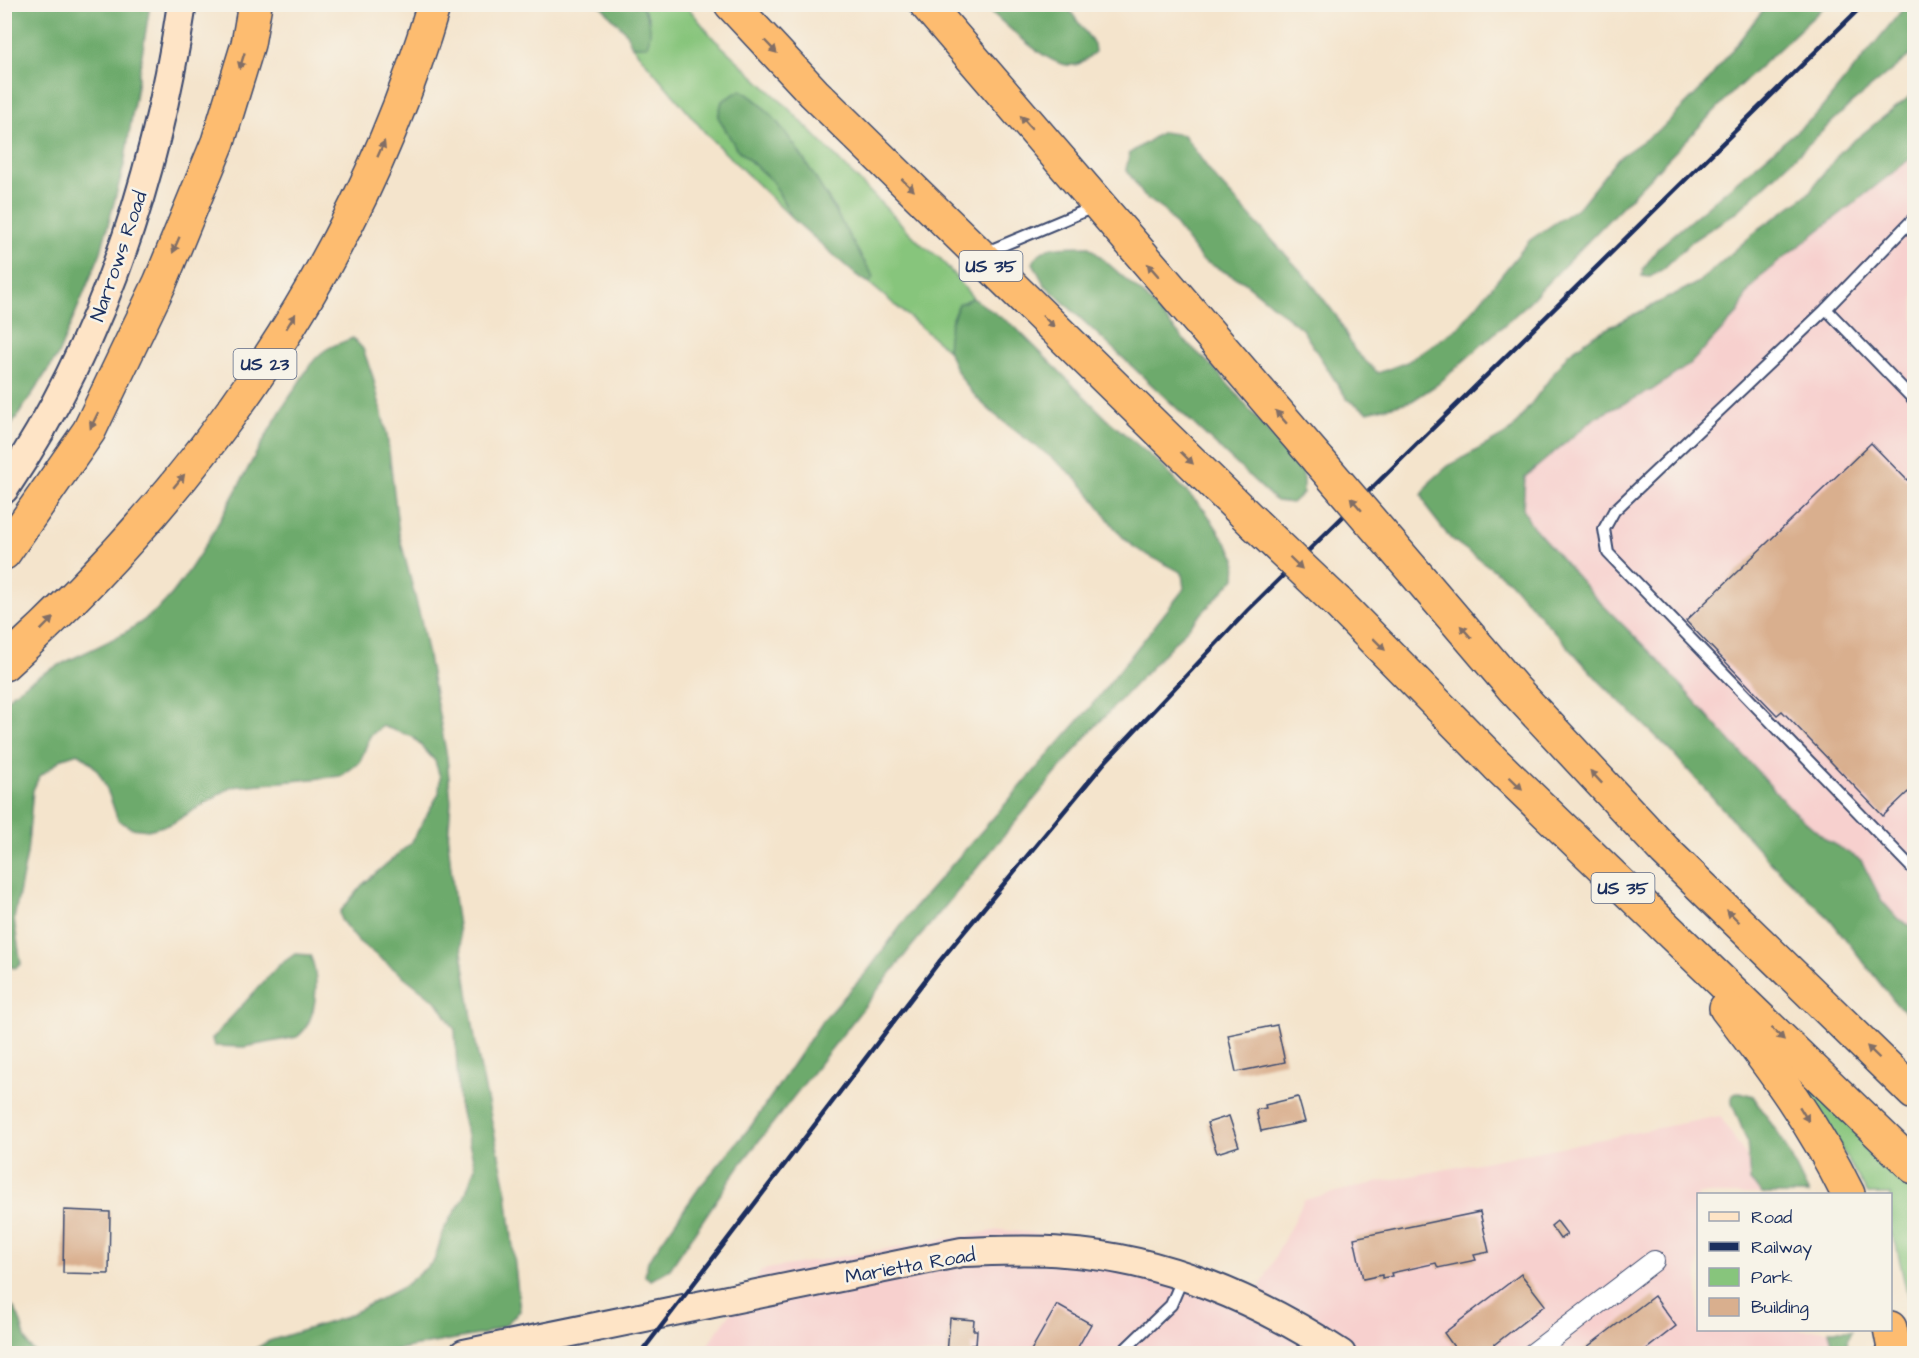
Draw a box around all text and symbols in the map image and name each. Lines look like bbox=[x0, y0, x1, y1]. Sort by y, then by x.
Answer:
one-way arrow bbox=[763, 40, 777, 54]
one-way arrow bbox=[237, 53, 246, 71]
one-way arrow bbox=[1019, 115, 1032, 130]
one-way arrow bbox=[377, 140, 386, 157]
one-way arrow bbox=[901, 178, 915, 192]
street label: Narrows Road bbox=[84, 187, 154, 325]
one-way arrow bbox=[171, 236, 181, 254]
road number: US 35 bbox=[960, 251, 1022, 281]
one-way arrow bbox=[1147, 263, 1160, 278]
one-way arrow bbox=[286, 313, 297, 329]
one-way arrow bbox=[1041, 314, 1055, 328]
road number: US 23 bbox=[234, 349, 296, 379]
one-way arrow bbox=[1275, 410, 1288, 425]
one-way arrow bbox=[89, 413, 98, 430]
one-way arrow bbox=[1180, 450, 1194, 464]
one-way arrow bbox=[173, 473, 186, 489]
one-way arrow bbox=[1350, 497, 1363, 512]
one-way arrow bbox=[1289, 556, 1303, 570]
one-way arrow bbox=[40, 616, 54, 631]
one-way arrow bbox=[1460, 625, 1473, 640]
one-way arrow bbox=[1371, 637, 1385, 651]
one-way arrow bbox=[1590, 770, 1604, 784]
one-way arrow bbox=[1508, 776, 1523, 790]
road number: US 35 bbox=[1592, 873, 1654, 903]
one-way arrow bbox=[1726, 910, 1740, 924]
one-way arrow bbox=[1770, 1027, 1785, 1041]
one-way arrow bbox=[1865, 1045, 1880, 1059]
one-way arrow bbox=[1799, 1106, 1810, 1122]
legend bbox=[1697, 1193, 1892, 1331]
text: Road bbox=[1751, 1205, 1792, 1230]
text: Railway bbox=[1751, 1235, 1812, 1261]
street label: Marietta Road bbox=[843, 1241, 978, 1291]
text: Park bbox=[1751, 1265, 1793, 1290]
text: Building bbox=[1751, 1295, 1809, 1321]

